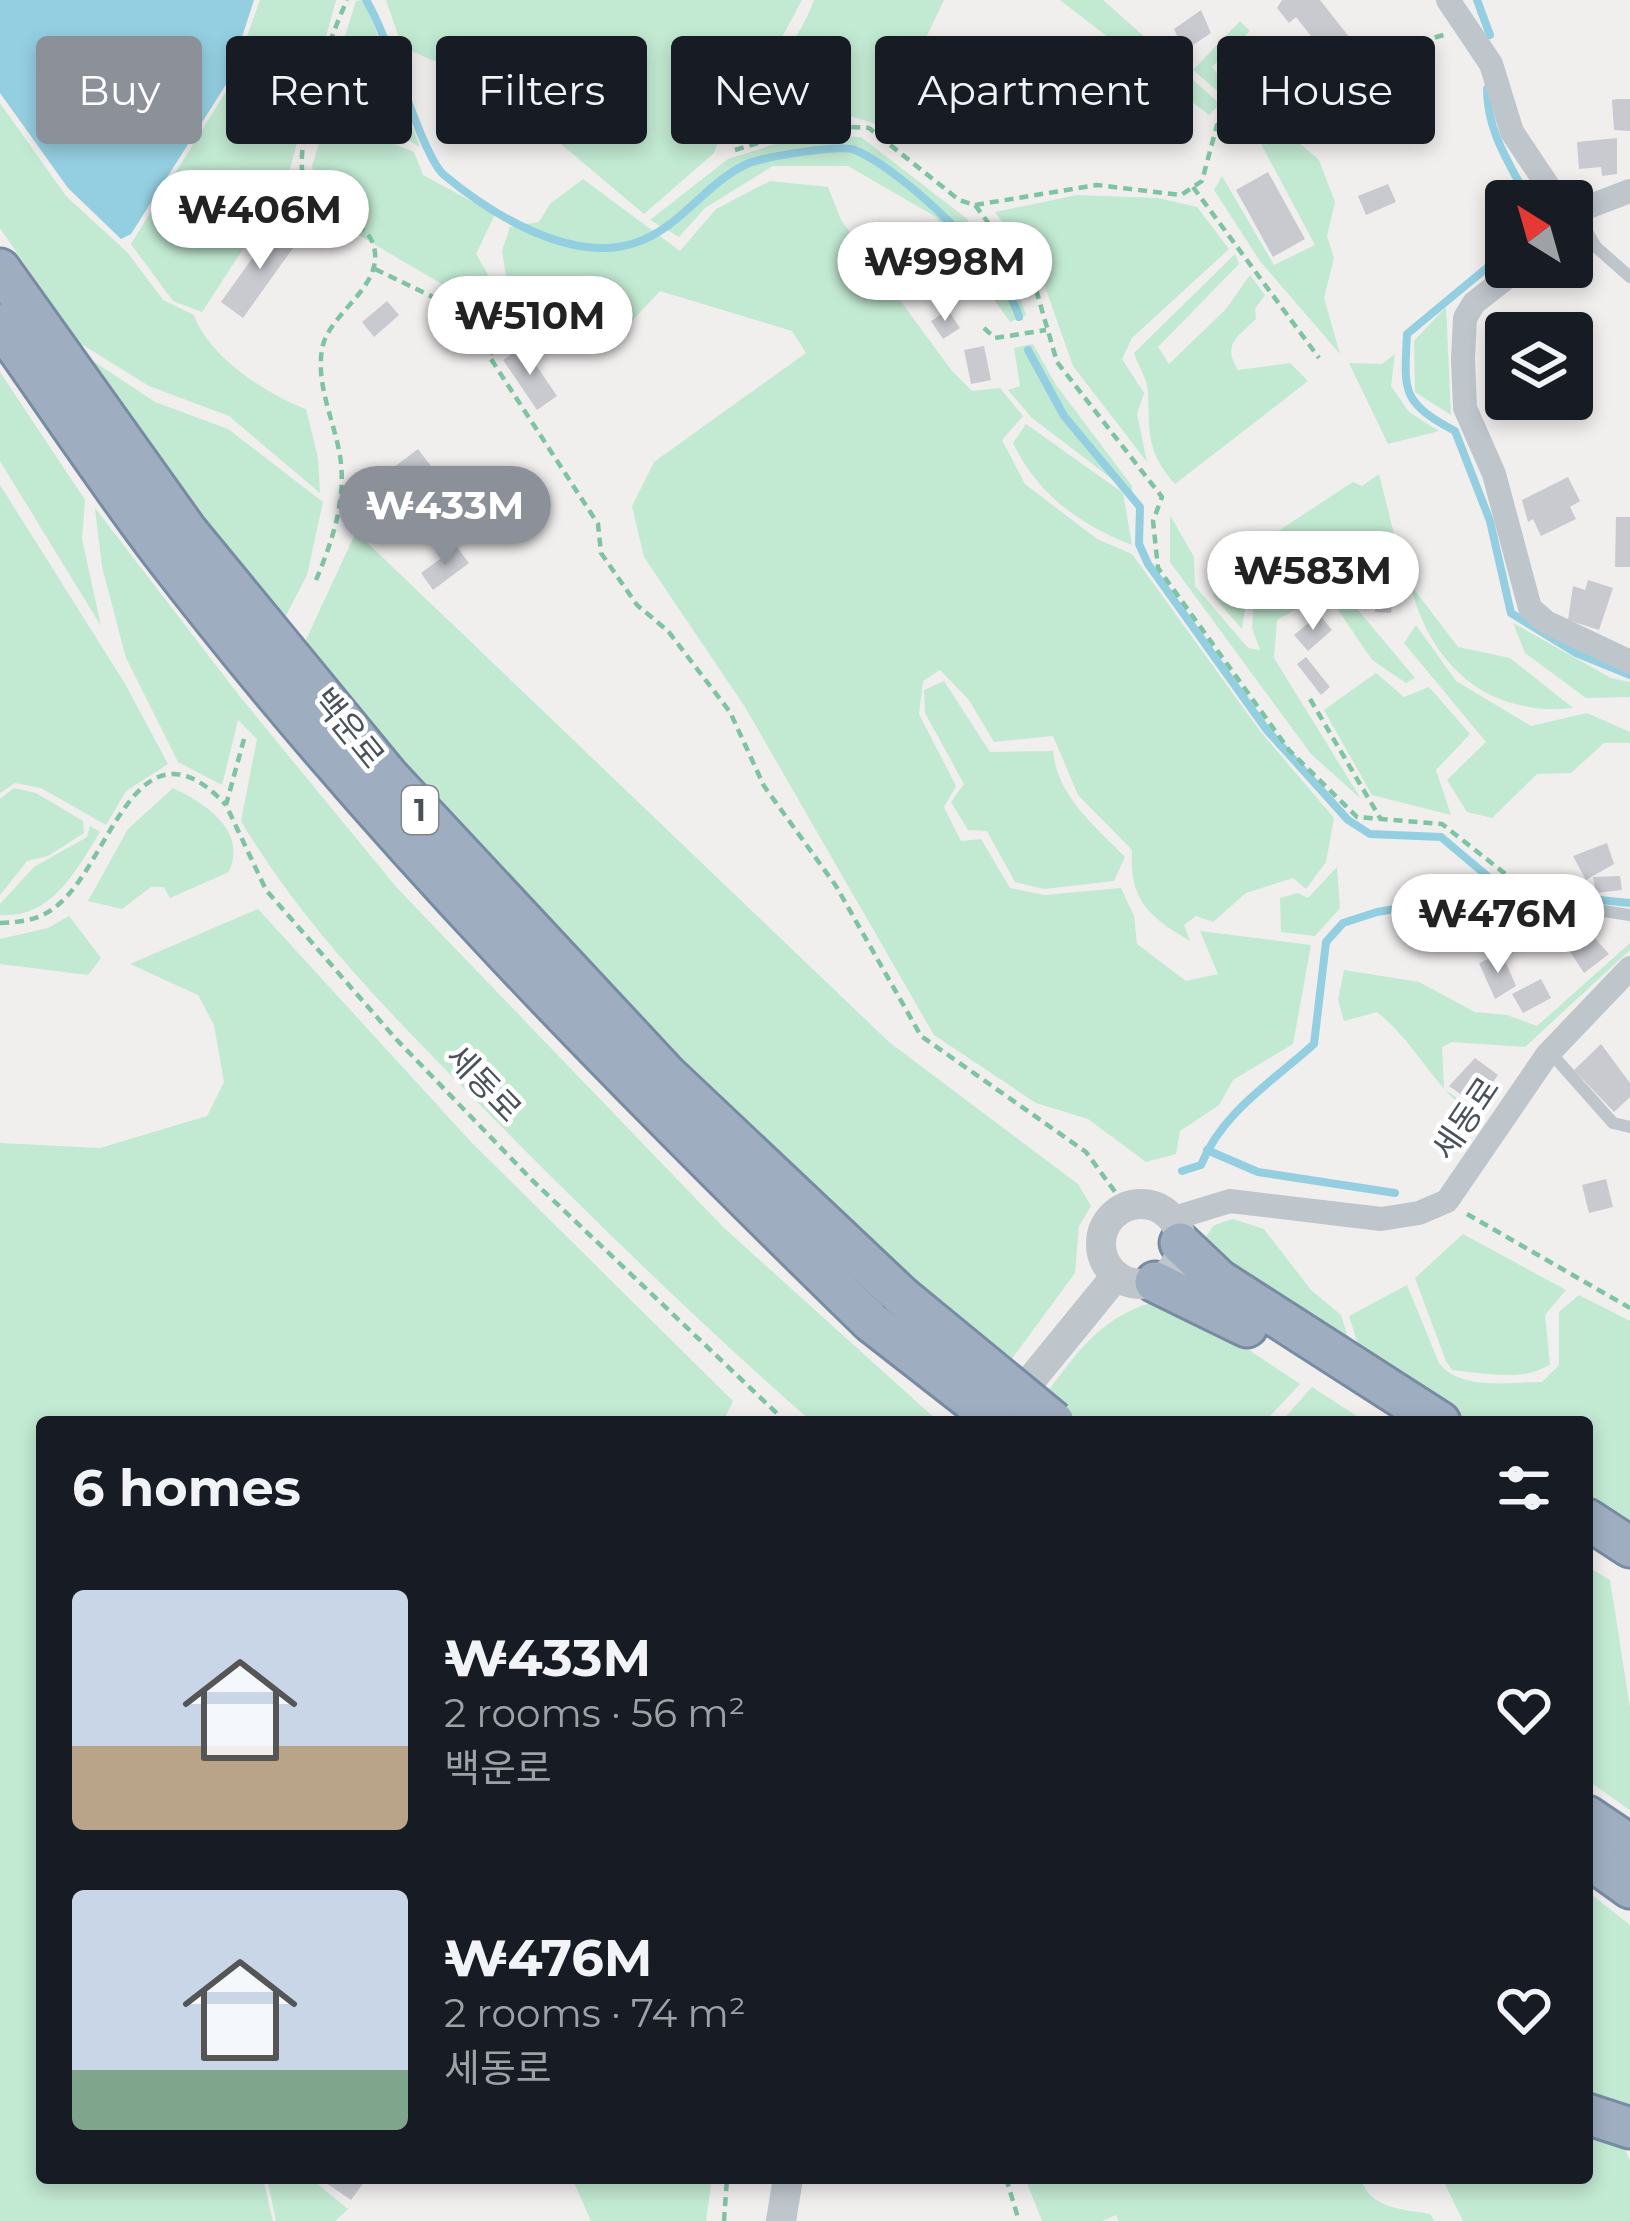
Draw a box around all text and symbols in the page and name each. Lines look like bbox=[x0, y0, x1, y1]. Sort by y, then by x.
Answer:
chip: Buy bbox=[36, 36, 202, 144]
chip: Rent bbox=[226, 36, 412, 144]
chip: Filters bbox=[436, 36, 647, 144]
chip: New bbox=[671, 36, 851, 144]
chip: Apartment bbox=[875, 36, 1193, 144]
chip: House bbox=[1217, 36, 1435, 144]
pin: ₩406M bbox=[176, 170, 344, 272]
north arrow bbox=[1485, 180, 1593, 288]
map controls bbox=[1485, 180, 1593, 420]
text: ₩406M bbox=[178, 185, 342, 233]
pin: ₩998M bbox=[861, 222, 1029, 324]
text: ₩998M bbox=[864, 237, 1026, 285]
pin: ₩510M bbox=[446, 276, 614, 378]
text: ₩510M bbox=[455, 291, 605, 339]
button: layers bbox=[1485, 312, 1593, 420]
pin: ₩433M bbox=[361, 466, 529, 568]
text: ₩433M bbox=[366, 481, 524, 529]
pin: ₩583M bbox=[1229, 531, 1397, 633]
text: ₩583M bbox=[1234, 546, 1392, 594]
street label: 백운로 bbox=[305, 680, 393, 776]
road number: 1 bbox=[402, 786, 438, 834]
pin: ₩476M bbox=[1414, 874, 1582, 976]
text: ₩476M bbox=[1418, 889, 1578, 937]
street label: 세동로 bbox=[438, 1036, 530, 1130]
street label: 세동로 bbox=[1423, 1069, 1507, 1167]
icon: filters bbox=[1491, 1455, 1557, 1521]
text: 6 homes bbox=[72, 1457, 301, 1519]
text: ₩433M bbox=[444, 1627, 651, 1689]
icon: home bbox=[168, 1638, 312, 1782]
icon: heart bbox=[1491, 1677, 1557, 1743]
text: 2 rooms · 56 m² bbox=[444, 1689, 745, 1737]
text: 백운로 bbox=[444, 1744, 552, 1792]
text: ₩476M bbox=[444, 1927, 652, 1989]
icon: home bbox=[168, 1938, 312, 2082]
icon: heart bbox=[1491, 1977, 1557, 2043]
text: 2 rooms · 74 m² bbox=[444, 1989, 746, 2037]
text: 세동로 bbox=[444, 2044, 552, 2092]

